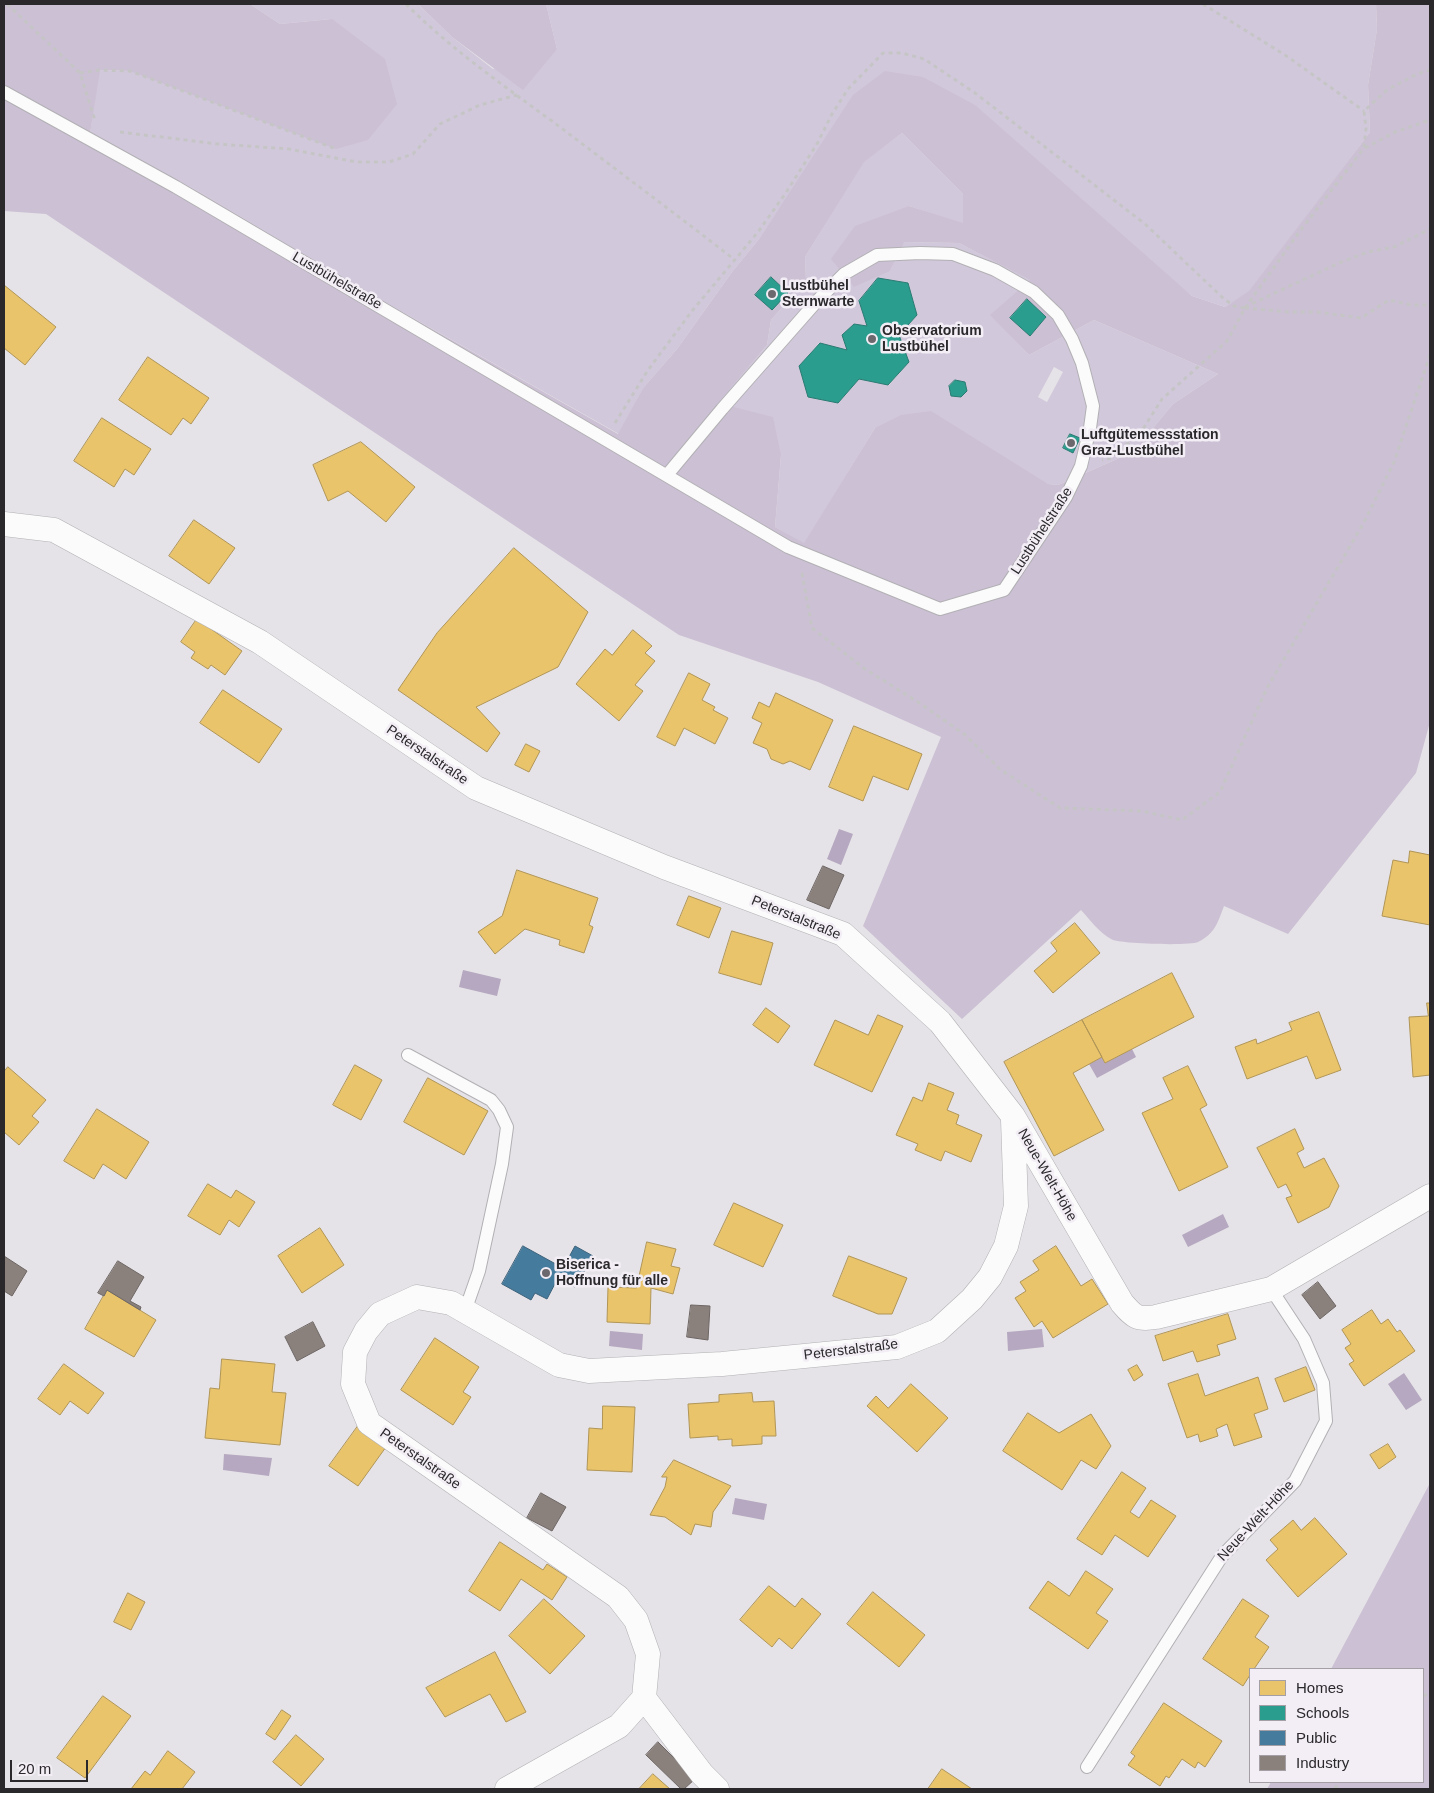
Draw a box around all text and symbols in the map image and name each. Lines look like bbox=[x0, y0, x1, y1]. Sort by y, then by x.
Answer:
street label: Lustbühelstraße bbox=[289, 249, 385, 313]
place label: Lustbühel Sternwarte bbox=[782, 278, 854, 310]
marker: Lustbühel Sternwarte bbox=[766, 288, 778, 300]
place label: Observatorium Lustbühel bbox=[882, 323, 982, 356]
marker: Observatorium Lustbühel bbox=[866, 333, 878, 345]
place label: Luftgütemessstation Graz-Lustbühel bbox=[1081, 427, 1219, 460]
marker: Luftgütemessstation Graz-Lustbühel bbox=[1065, 437, 1077, 449]
street label: Lustbühelstraße bbox=[1008, 484, 1076, 578]
street label: Peterstalstraße bbox=[383, 721, 471, 789]
street label: Peterstalstraße bbox=[749, 892, 843, 944]
street label: Neue-Welt-Höhe bbox=[1014, 1126, 1080, 1224]
place label: Biserica - Hoffnung für alle bbox=[556, 1257, 668, 1290]
marker: Biserica - Hoffnung für alle bbox=[540, 1267, 552, 1279]
street label: Peterstalstraße bbox=[803, 1336, 899, 1364]
street label: Peterstalstraße bbox=[376, 1425, 464, 1493]
street label: Neue-Welt-Höhe bbox=[1214, 1477, 1298, 1565]
legend bbox=[1249, 1668, 1424, 1783]
text: Homes bbox=[1296, 1679, 1344, 1696]
text: Schools bbox=[1296, 1704, 1349, 1721]
text: Public bbox=[1296, 1729, 1337, 1746]
scale bar bbox=[12, 1750, 90, 1782]
text: Industry bbox=[1296, 1754, 1349, 1771]
text: 20 m bbox=[18, 1760, 51, 1777]

